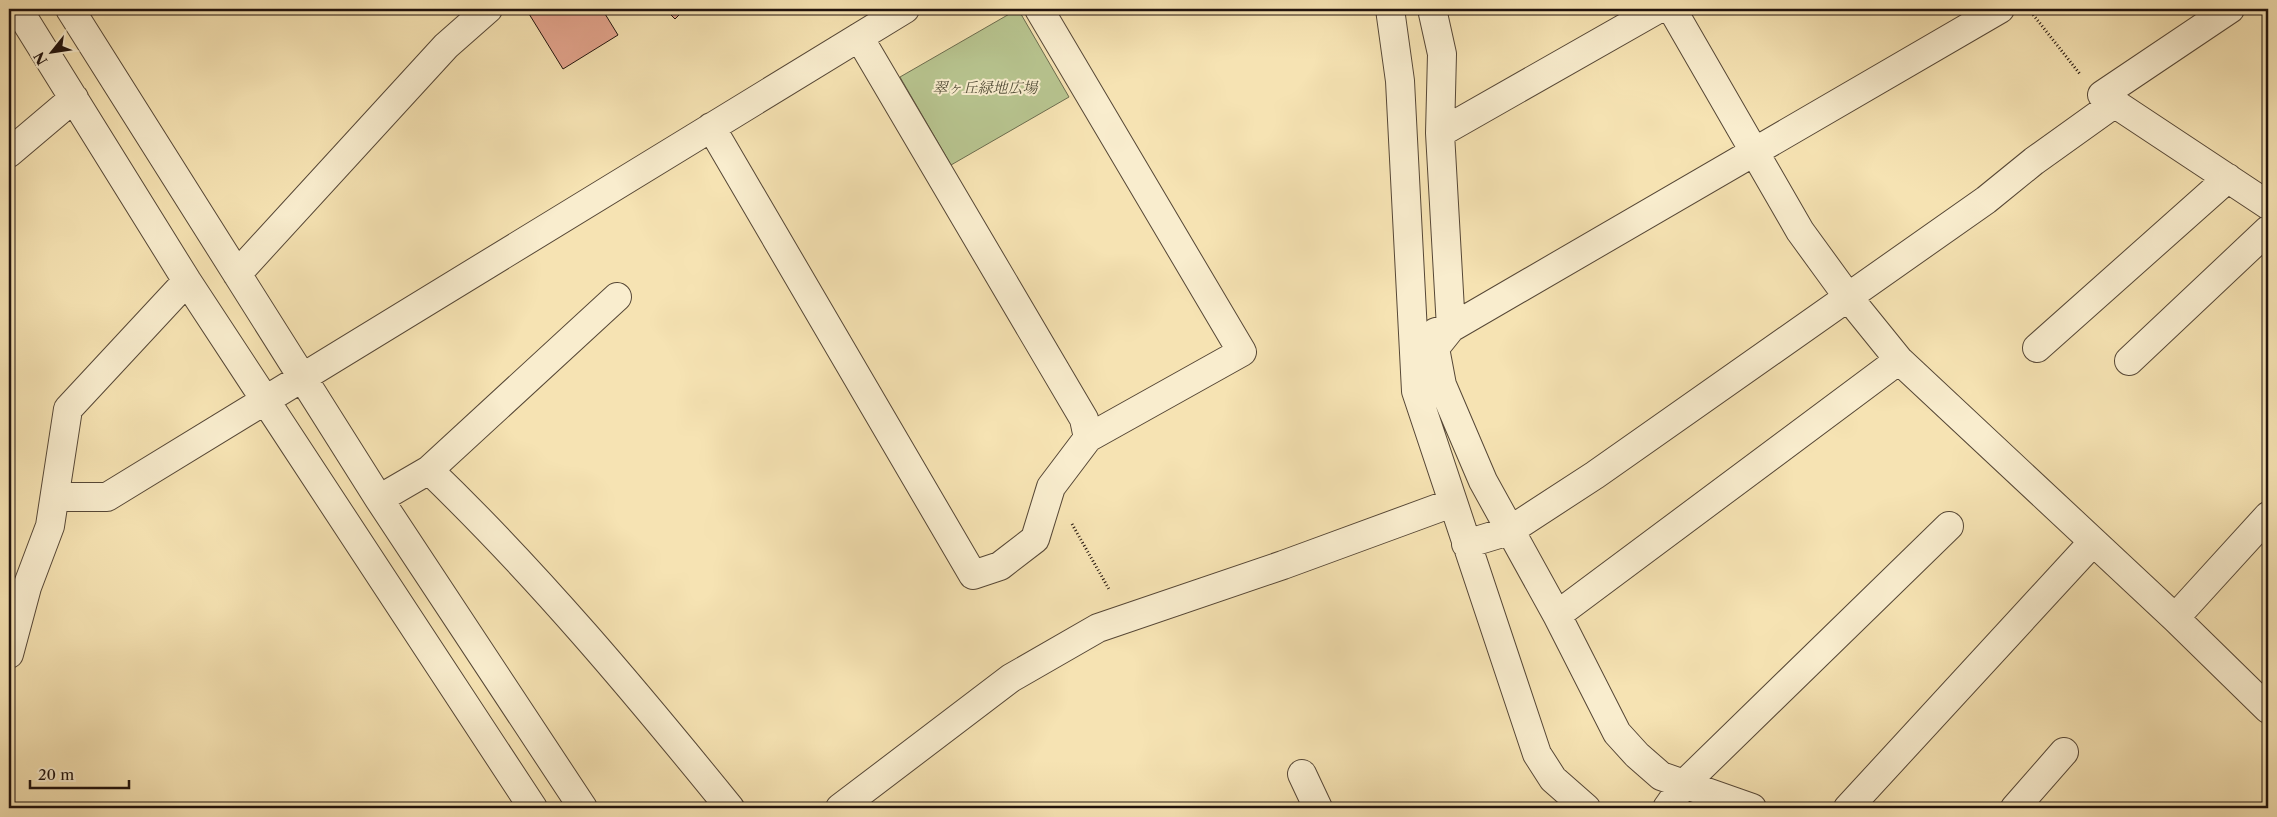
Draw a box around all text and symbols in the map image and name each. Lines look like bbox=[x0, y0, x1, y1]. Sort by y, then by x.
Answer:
north arrow bbox=[28, 28, 78, 78]
text: N bbox=[30, 49, 52, 68]
park label: 翠ヶ丘緑地広場 bbox=[932, 78, 1039, 97]
scale bar bbox=[30, 757, 129, 789]
text: 20 m bbox=[38, 765, 74, 784]

